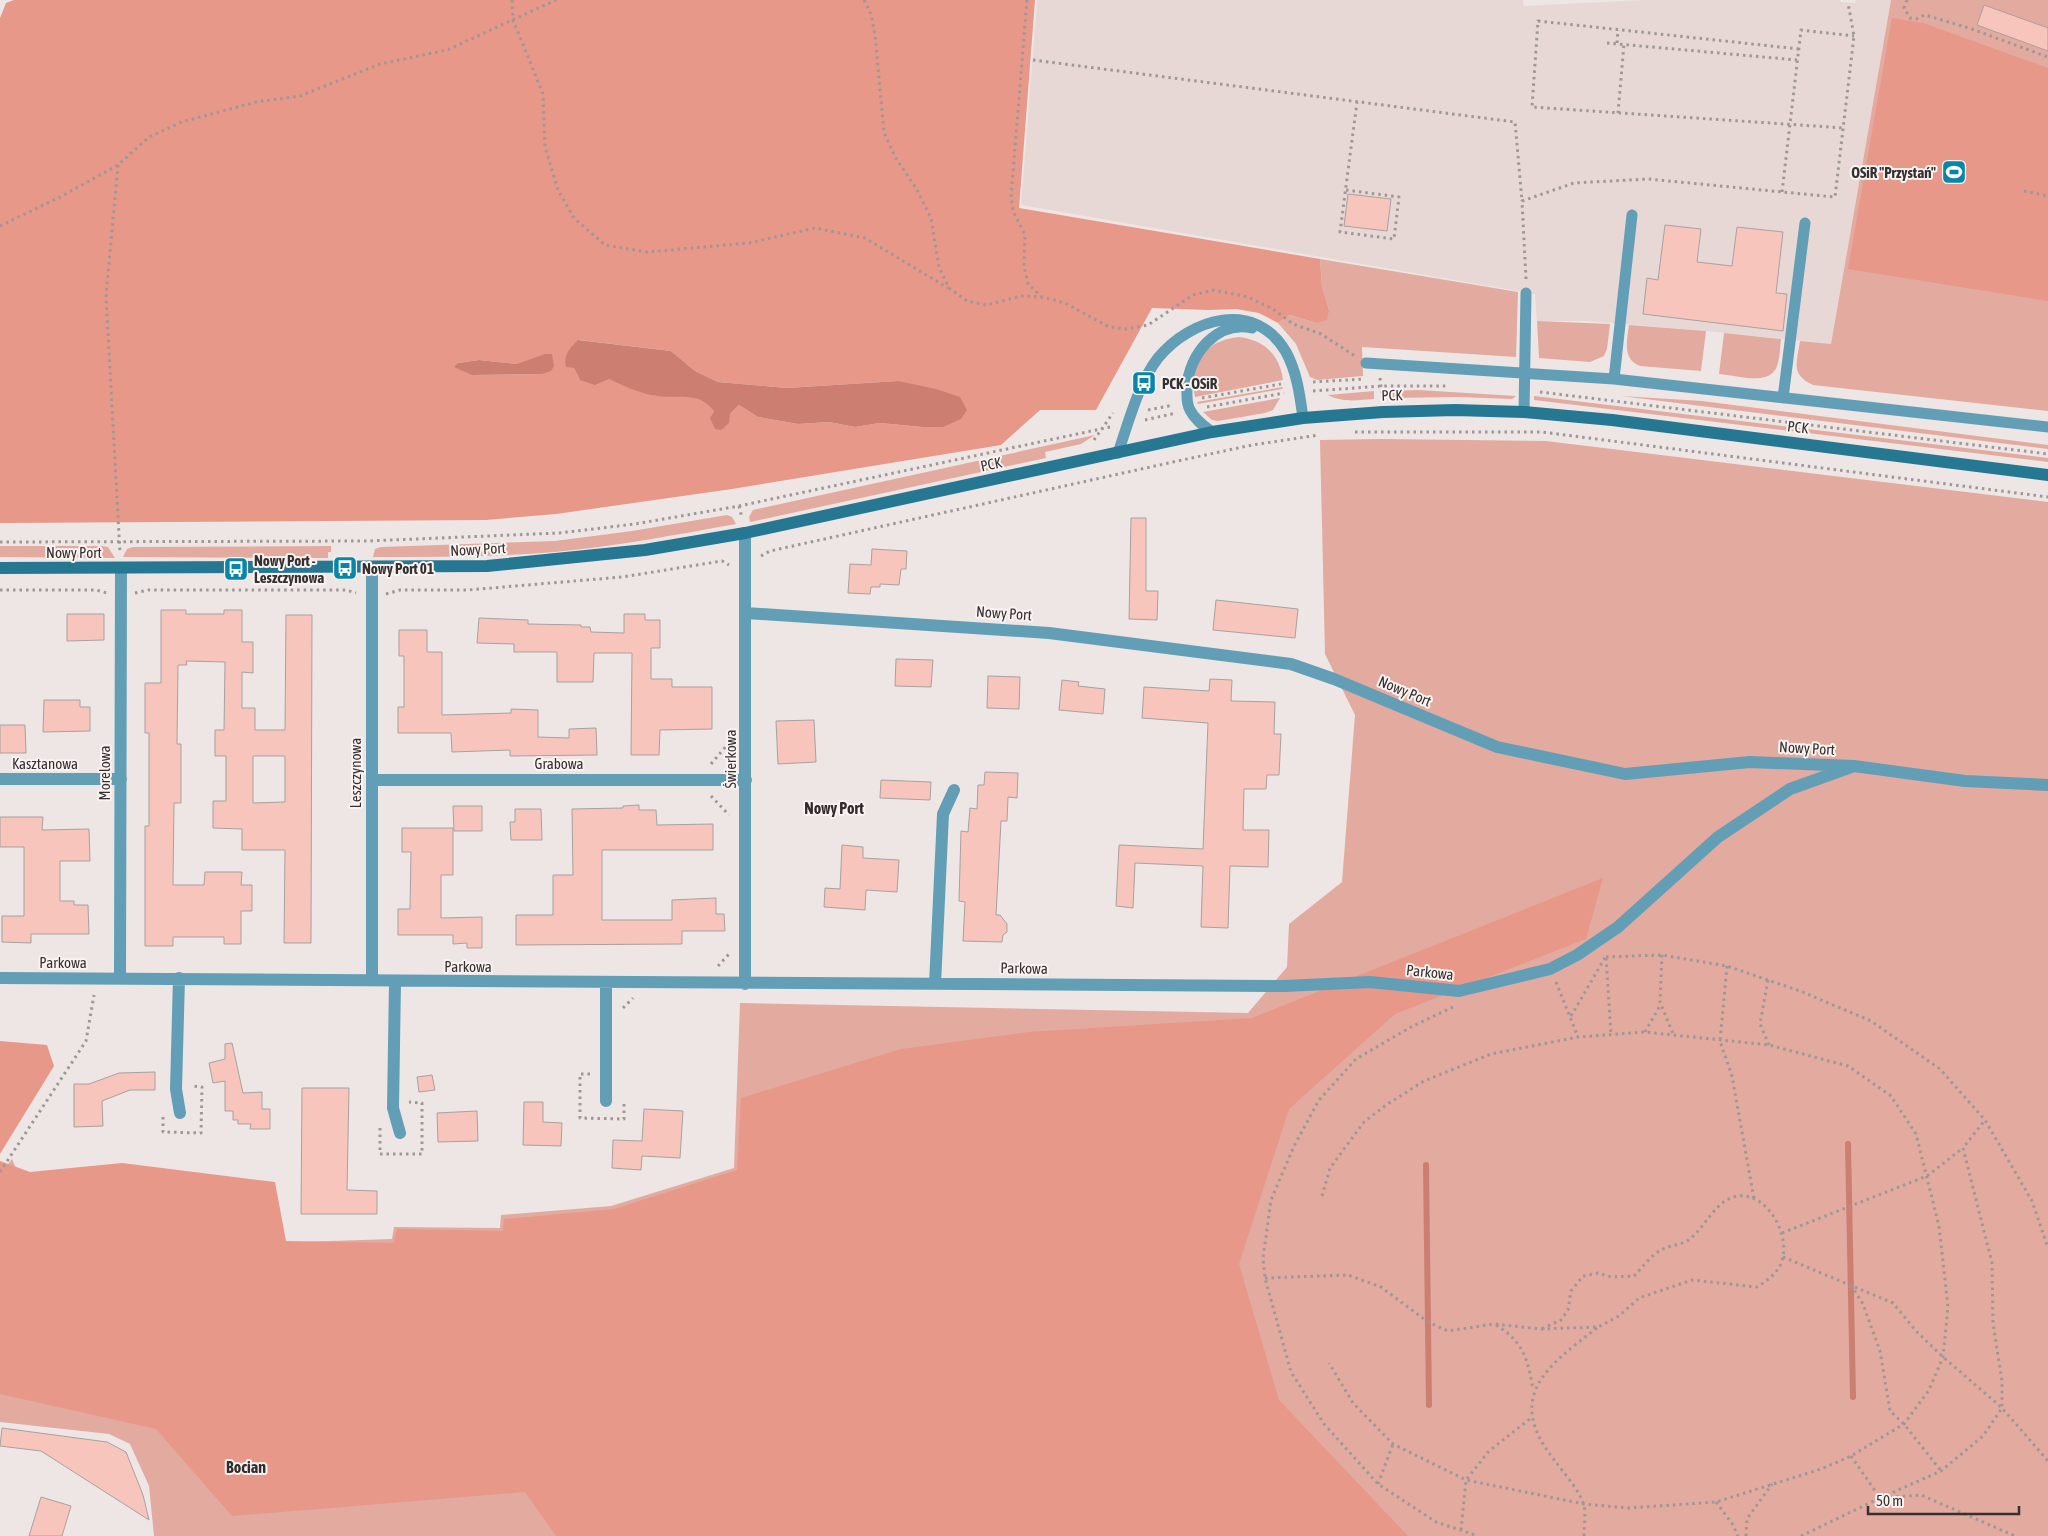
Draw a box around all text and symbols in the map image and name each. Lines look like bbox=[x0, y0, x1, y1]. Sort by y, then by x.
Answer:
sports icon: OSiR "Przystań" bbox=[1941, 159, 1967, 185]
place label: OSiR "Przystań" bbox=[1851, 164, 1936, 181]
bus stop icon: PCK - OSiR bbox=[1131, 370, 1157, 396]
place label: PCK - OSiR bbox=[1162, 375, 1218, 392]
street label: PCK bbox=[1381, 386, 1404, 404]
street label: PCK bbox=[1786, 417, 1810, 437]
street label: PCK bbox=[979, 453, 1004, 475]
street label: Nowy Port bbox=[450, 539, 506, 559]
street label: Nowy Port bbox=[46, 544, 102, 561]
place label: Nowy Port - Leszczynowa bbox=[254, 552, 324, 586]
bus stop icon: Nowy Port 01 bbox=[332, 555, 358, 581]
bus stop icon: Nowy Port - Leszczynowa bbox=[223, 556, 249, 582]
place label: Nowy Port 01 bbox=[362, 560, 434, 577]
street label: Nowy Port bbox=[976, 603, 1032, 623]
street label: Nowy Port bbox=[1376, 672, 1434, 710]
street label: Świerkowa bbox=[722, 730, 739, 788]
street label: Leszczynowa bbox=[347, 738, 364, 808]
street label: Nowy Port bbox=[1779, 738, 1835, 758]
street label: Morelowa bbox=[96, 746, 113, 800]
street label: Kasztanowa bbox=[12, 755, 78, 772]
street label: Grabowa bbox=[535, 755, 583, 772]
district label: Nowy Port bbox=[804, 799, 864, 817]
street label: Parkowa bbox=[39, 954, 87, 971]
street label: Parkowa bbox=[444, 958, 492, 975]
street label: Parkowa bbox=[1000, 959, 1048, 977]
street label: Parkowa bbox=[1406, 961, 1454, 983]
district label: Bocian bbox=[226, 1458, 266, 1476]
scale bar bbox=[1868, 1484, 2019, 1516]
text: 50 m bbox=[1876, 1492, 1903, 1509]

